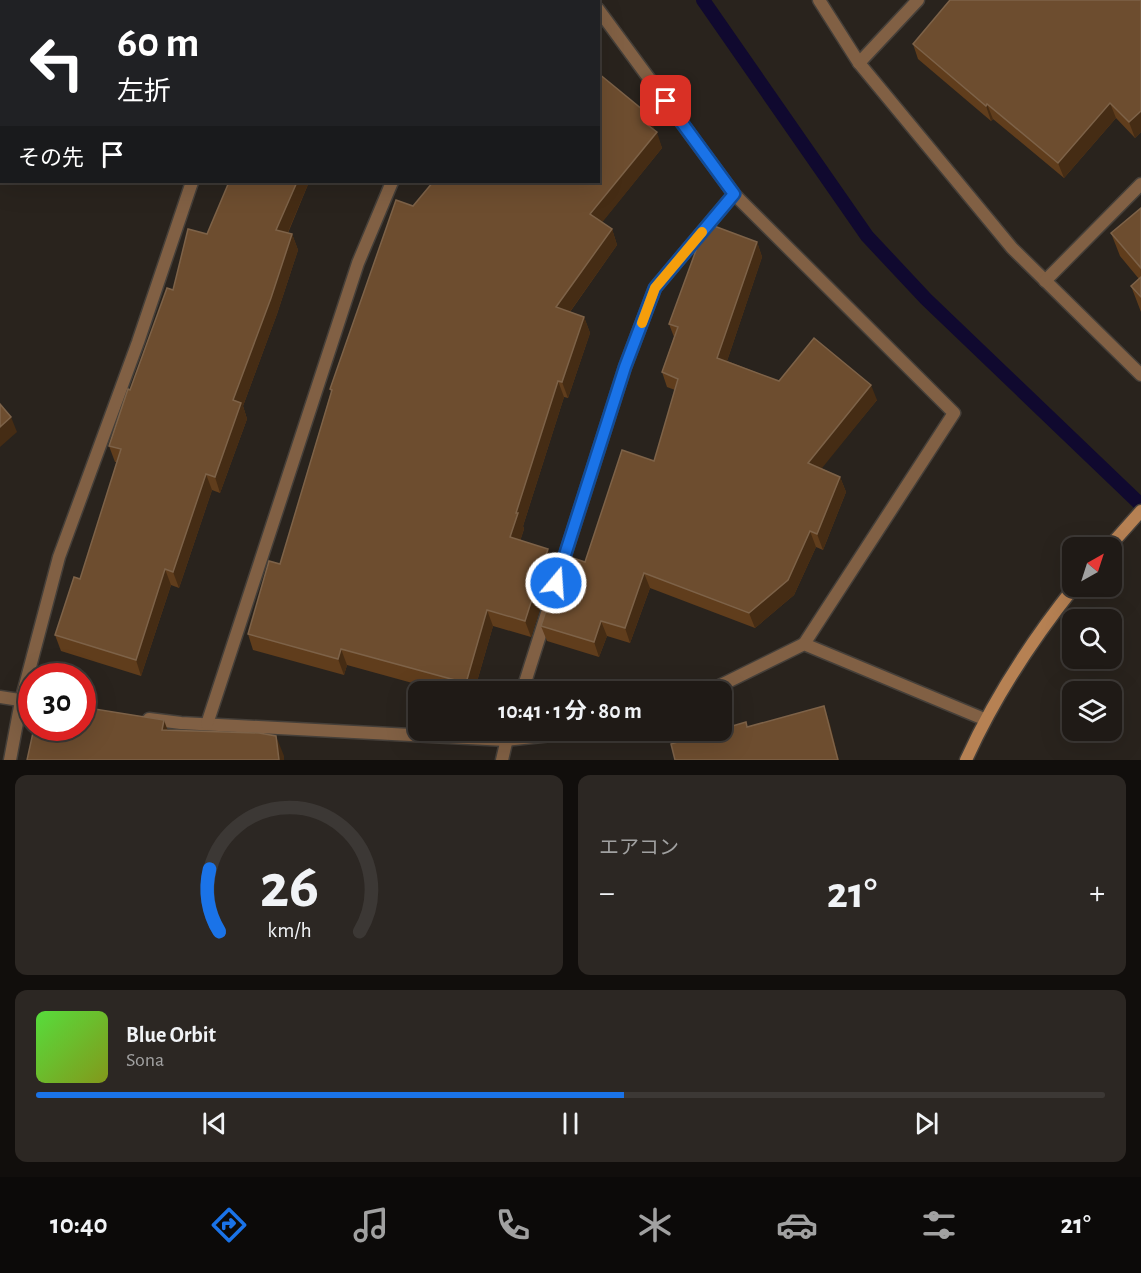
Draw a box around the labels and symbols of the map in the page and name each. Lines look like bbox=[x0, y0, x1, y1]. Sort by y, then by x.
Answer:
pin bbox=[640, 75, 691, 126]
north arrow bbox=[1062, 537, 1122, 597]
position arrow bbox=[524, 551, 588, 615]
speed limit sign: 30 bbox=[18, 663, 96, 741]

